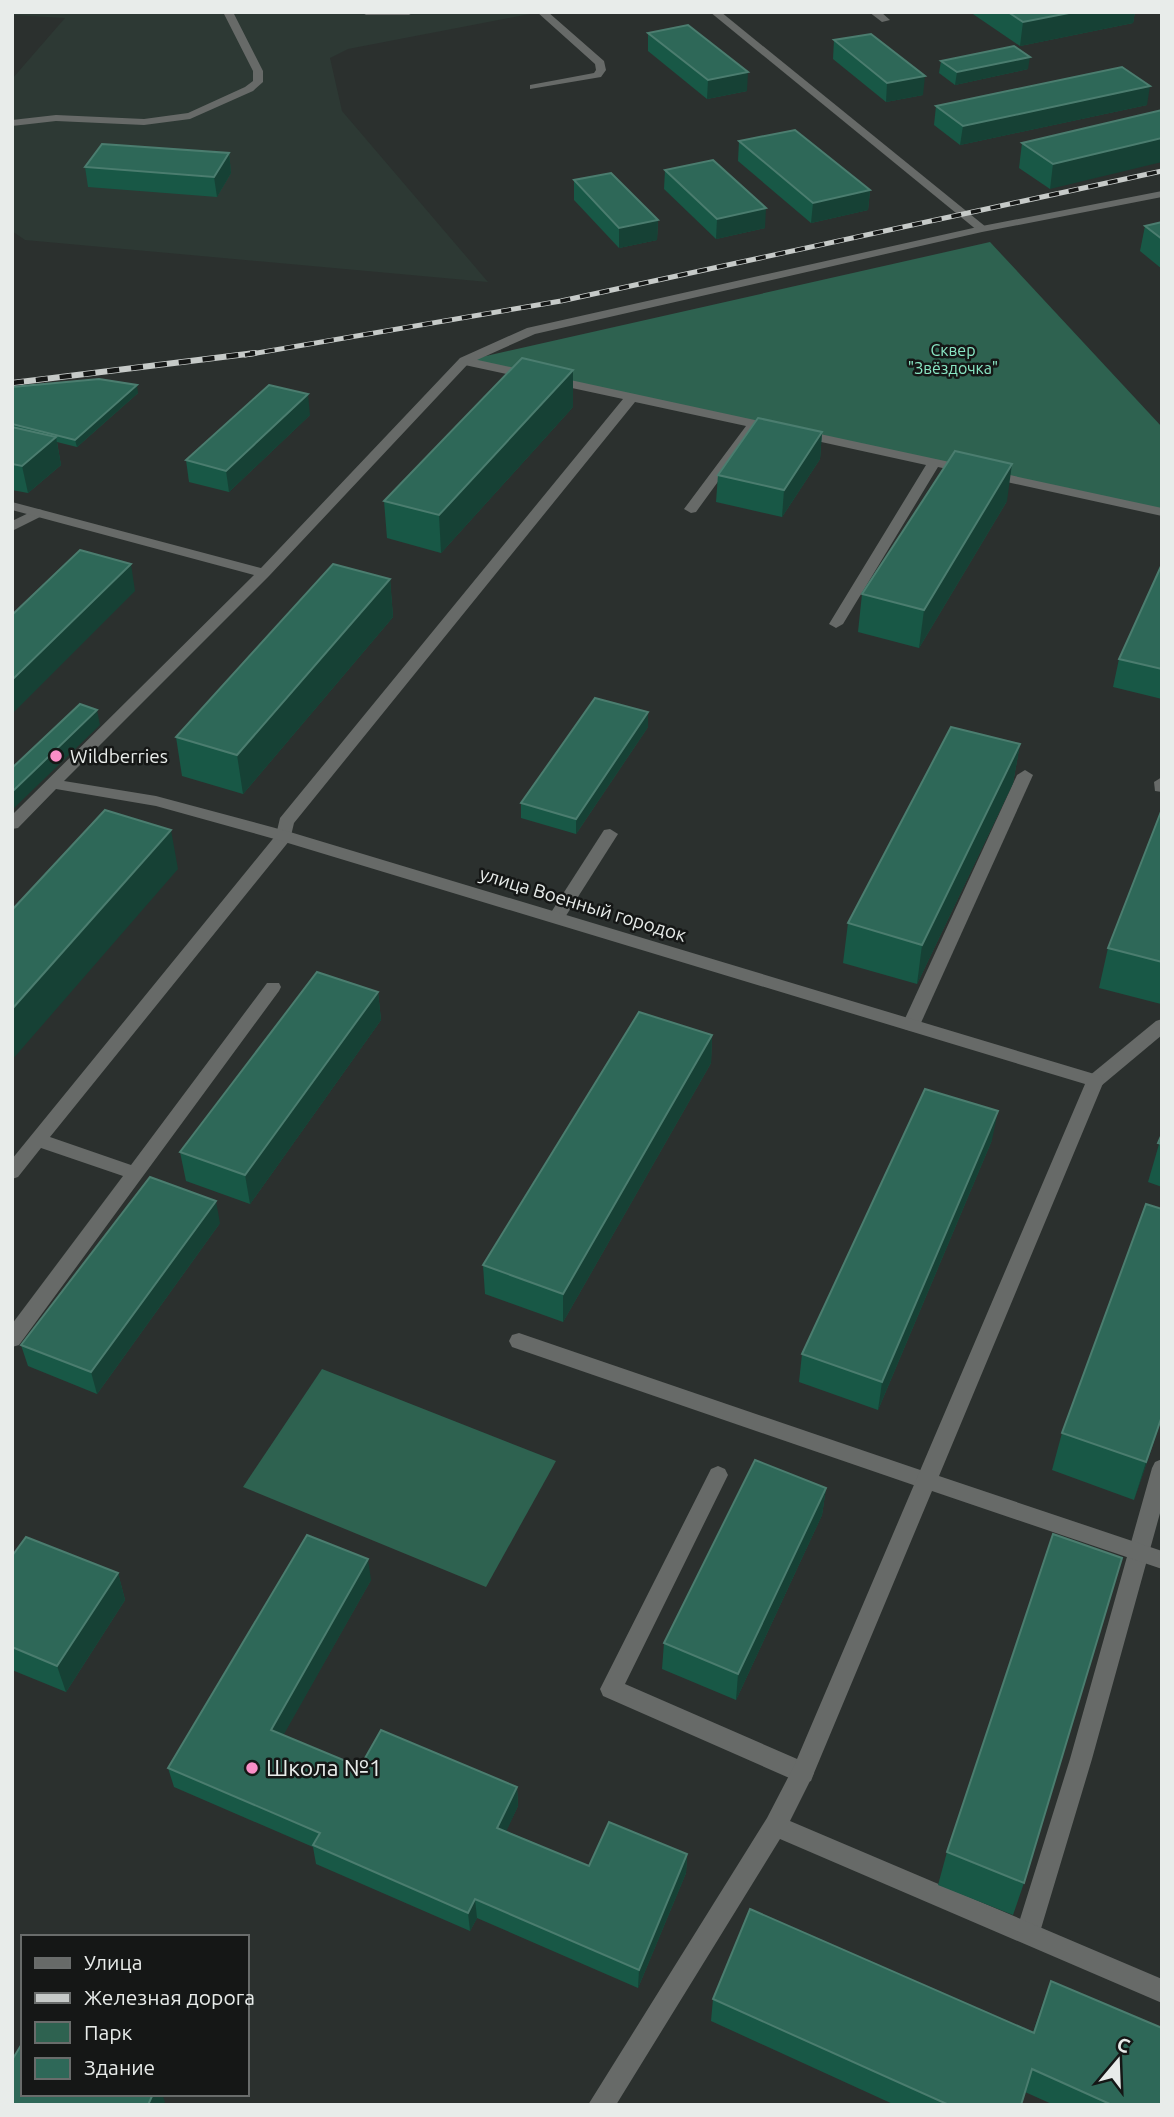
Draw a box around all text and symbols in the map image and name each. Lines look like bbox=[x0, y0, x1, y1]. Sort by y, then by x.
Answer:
park label: Сквер "Звёздочка" bbox=[908, 341, 998, 377]
place label: Wildberries bbox=[70, 745, 168, 767]
marker: Wildberries bbox=[48, 748, 64, 764]
street label: улица Военный городок bbox=[477, 862, 689, 946]
place label: Школа №1 bbox=[266, 1755, 382, 1780]
marker: Школа №1 bbox=[244, 1760, 260, 1776]
legend bbox=[21, 1935, 248, 2096]
text: Улица bbox=[84, 1950, 142, 1974]
text: Железная дорога bbox=[84, 1985, 255, 2009]
text: Парк bbox=[84, 2020, 133, 2044]
north arrow bbox=[1083, 2026, 1153, 2096]
text: С bbox=[1114, 2033, 1133, 2057]
text: Здание bbox=[84, 2055, 155, 2079]

